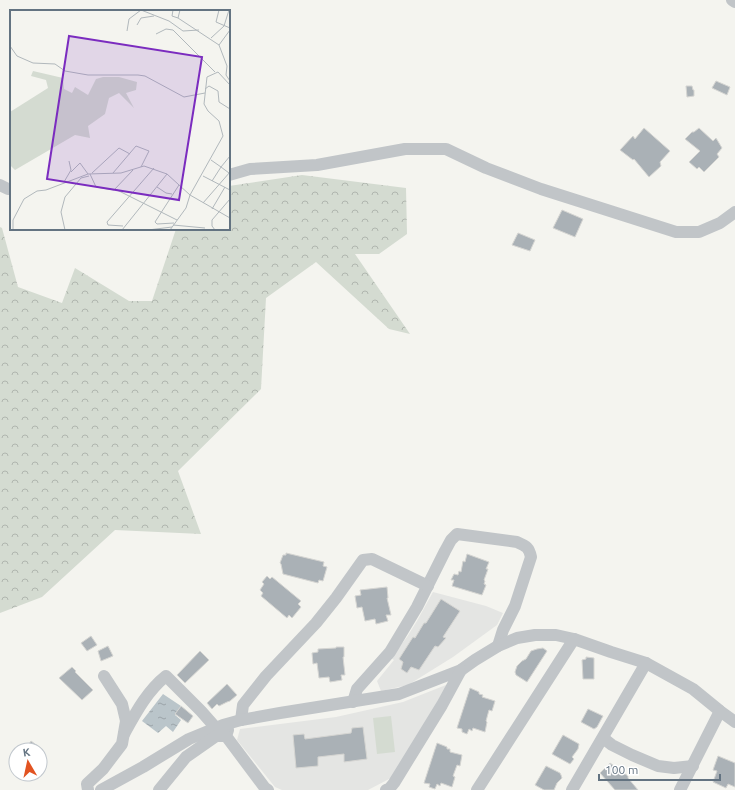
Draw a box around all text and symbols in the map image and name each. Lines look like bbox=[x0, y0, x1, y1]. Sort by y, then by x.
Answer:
inset map bbox=[10, 10, 230, 230]
north arrow bbox=[8, 742, 48, 782]
text: K bbox=[22, 746, 32, 759]
scale bar bbox=[599, 756, 720, 782]
text: 100 m bbox=[605, 763, 638, 776]

